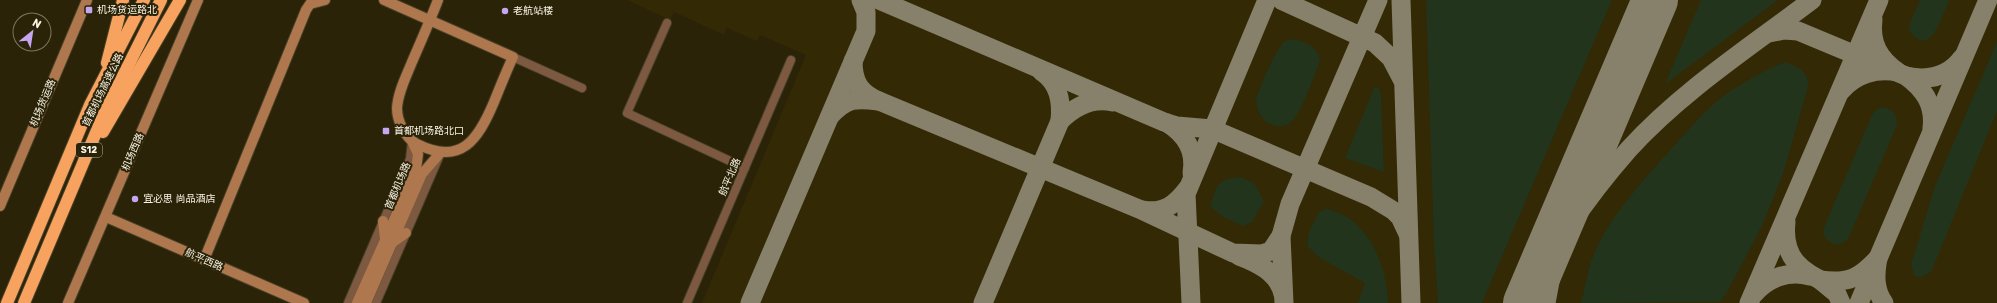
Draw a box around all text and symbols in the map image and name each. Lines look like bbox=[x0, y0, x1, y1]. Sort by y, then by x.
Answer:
place label: 机场货运路北 bbox=[97, 4, 157, 16]
marker: 机场货运路北 bbox=[84, 5, 94, 15]
place label: 老航站楼 bbox=[513, 5, 553, 17]
marker: 老航站楼 bbox=[500, 6, 510, 16]
north arrow bbox=[12, 12, 52, 52]
text: N bbox=[30, 16, 43, 31]
street label: 首都机场高速公路 bbox=[80, 51, 126, 129]
street label: 机场货运路 bbox=[28, 78, 58, 128]
place label: 首都机场路北口 bbox=[394, 125, 464, 137]
marker: 首都机场路北口 bbox=[381, 126, 391, 136]
street label: 机场西路 bbox=[120, 131, 146, 173]
road number: S12 bbox=[76, 143, 102, 157]
street label: 航平北路 bbox=[717, 156, 743, 198]
street label: 首都机场路 bbox=[383, 161, 413, 211]
place label: 宜必思 尚品酒店 bbox=[143, 193, 215, 205]
marker: 宜必思 尚品酒店 bbox=[130, 194, 140, 204]
street label: 航平西路 bbox=[183, 246, 225, 274]

